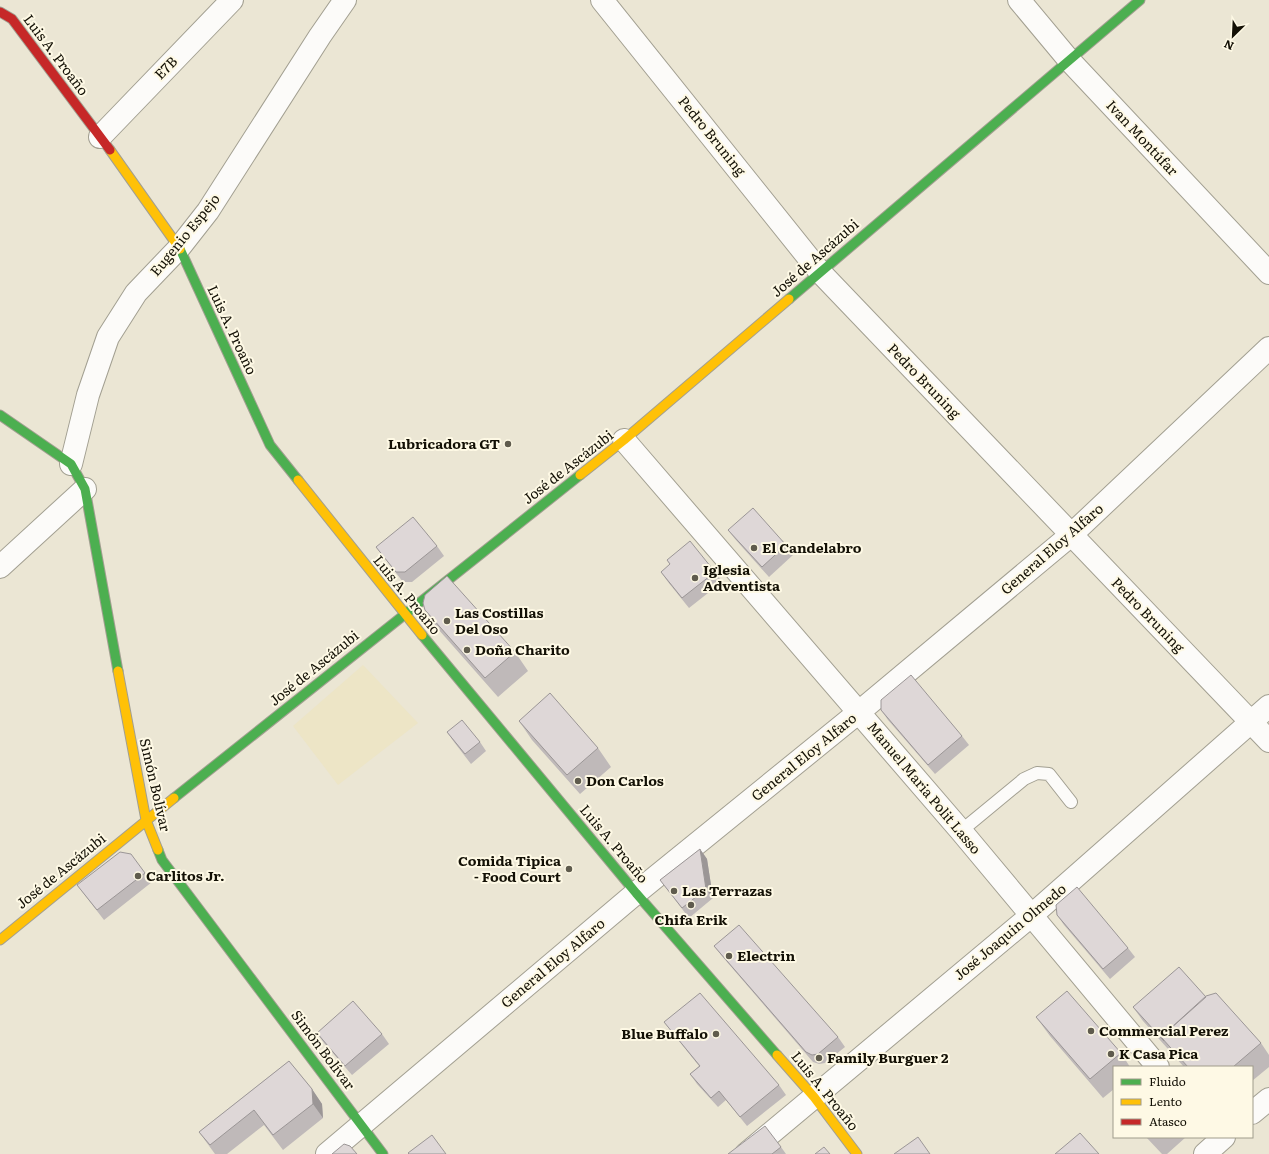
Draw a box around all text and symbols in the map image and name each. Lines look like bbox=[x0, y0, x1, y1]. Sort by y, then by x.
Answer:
street label: Luis A. Proaño bbox=[20, 10, 94, 99]
north arrow bbox=[1213, 16, 1253, 56]
text: N bbox=[1221, 37, 1236, 55]
street label: E7B bbox=[149, 51, 181, 83]
street label: Pedro Bruning bbox=[674, 91, 751, 180]
street label: Ivan Montúfar bbox=[1102, 95, 1183, 180]
street label: Eugenio Espejo bbox=[145, 189, 224, 280]
street label: José de Ascázubi bbox=[766, 213, 863, 301]
street label: Luis A. Proaño bbox=[203, 281, 262, 378]
street label: Pedro Bruning bbox=[884, 338, 966, 422]
street label: José de Ascázubi bbox=[518, 424, 617, 508]
place label: Lubricadora GT bbox=[388, 433, 501, 453]
marker: Lubricadora GT bbox=[503, 439, 513, 449]
street label: General Eloy Alfaro bbox=[996, 498, 1107, 599]
place label: El Candelabro bbox=[762, 537, 862, 557]
marker: El Candelabro bbox=[749, 543, 759, 553]
street label: Luis A. Proaño bbox=[369, 550, 446, 638]
place label: Iglesia Adventista bbox=[703, 559, 781, 595]
street label: Pedro Bruning bbox=[1108, 572, 1190, 656]
marker: Iglesia Adventista bbox=[690, 573, 700, 583]
place label: Las Costillas Del Oso bbox=[455, 602, 544, 638]
marker: Las Costillas Del Oso bbox=[442, 616, 452, 626]
street label: José de Ascázubi bbox=[264, 625, 363, 710]
place label: Doña Charito bbox=[475, 639, 570, 659]
marker: Doña Charito bbox=[462, 645, 472, 655]
street label: General Eloy Alfaro bbox=[746, 707, 860, 805]
street label: Manuel Maria Polit Lasso bbox=[863, 717, 986, 858]
street label: Simón Bolívar bbox=[136, 736, 176, 834]
place label: Don Carlos bbox=[586, 770, 664, 790]
marker: Don Carlos bbox=[573, 776, 583, 786]
street label: Luis A. Proaño bbox=[576, 800, 654, 887]
street label: José de Ascázubi bbox=[11, 828, 110, 913]
place label: Comida Tipica - Food Court bbox=[458, 850, 562, 886]
marker: Comida Tipica - Food Court bbox=[564, 864, 574, 874]
place label: Carlitos Jr. bbox=[146, 865, 225, 885]
marker: Carlitos Jr. bbox=[133, 871, 143, 881]
street label: José Joaquin Olmedo bbox=[949, 878, 1070, 984]
place label: Las Terrazas bbox=[682, 880, 772, 900]
marker: Las Terrazas bbox=[669, 886, 679, 896]
marker: Chifa Erik bbox=[686, 900, 696, 910]
place label: Chifa Erik bbox=[655, 909, 728, 929]
street label: General Eloy Alfaro bbox=[496, 913, 609, 1012]
place label: Electrin bbox=[737, 945, 795, 965]
marker: Electrin bbox=[724, 951, 734, 961]
street label: Simón Bolívar bbox=[287, 1005, 361, 1094]
place label: Commercial Perez bbox=[1099, 1020, 1229, 1040]
place label: Blue Buffalo bbox=[621, 1023, 708, 1043]
marker: Commercial Perez bbox=[1086, 1026, 1096, 1036]
marker: Blue Buffalo bbox=[711, 1029, 721, 1039]
place label: K Casa Pica bbox=[1119, 1043, 1199, 1063]
street label: Luis A. Proaño bbox=[787, 1046, 864, 1134]
place label: Family Burguer 2 bbox=[827, 1047, 949, 1067]
marker: K Casa Pica bbox=[1106, 1049, 1116, 1059]
marker: Family Burguer 2 bbox=[814, 1053, 824, 1063]
legend bbox=[1113, 1066, 1253, 1138]
text: Fluido bbox=[1149, 1072, 1186, 1090]
text: Lento bbox=[1149, 1092, 1182, 1110]
text: Atasco bbox=[1149, 1112, 1187, 1130]

